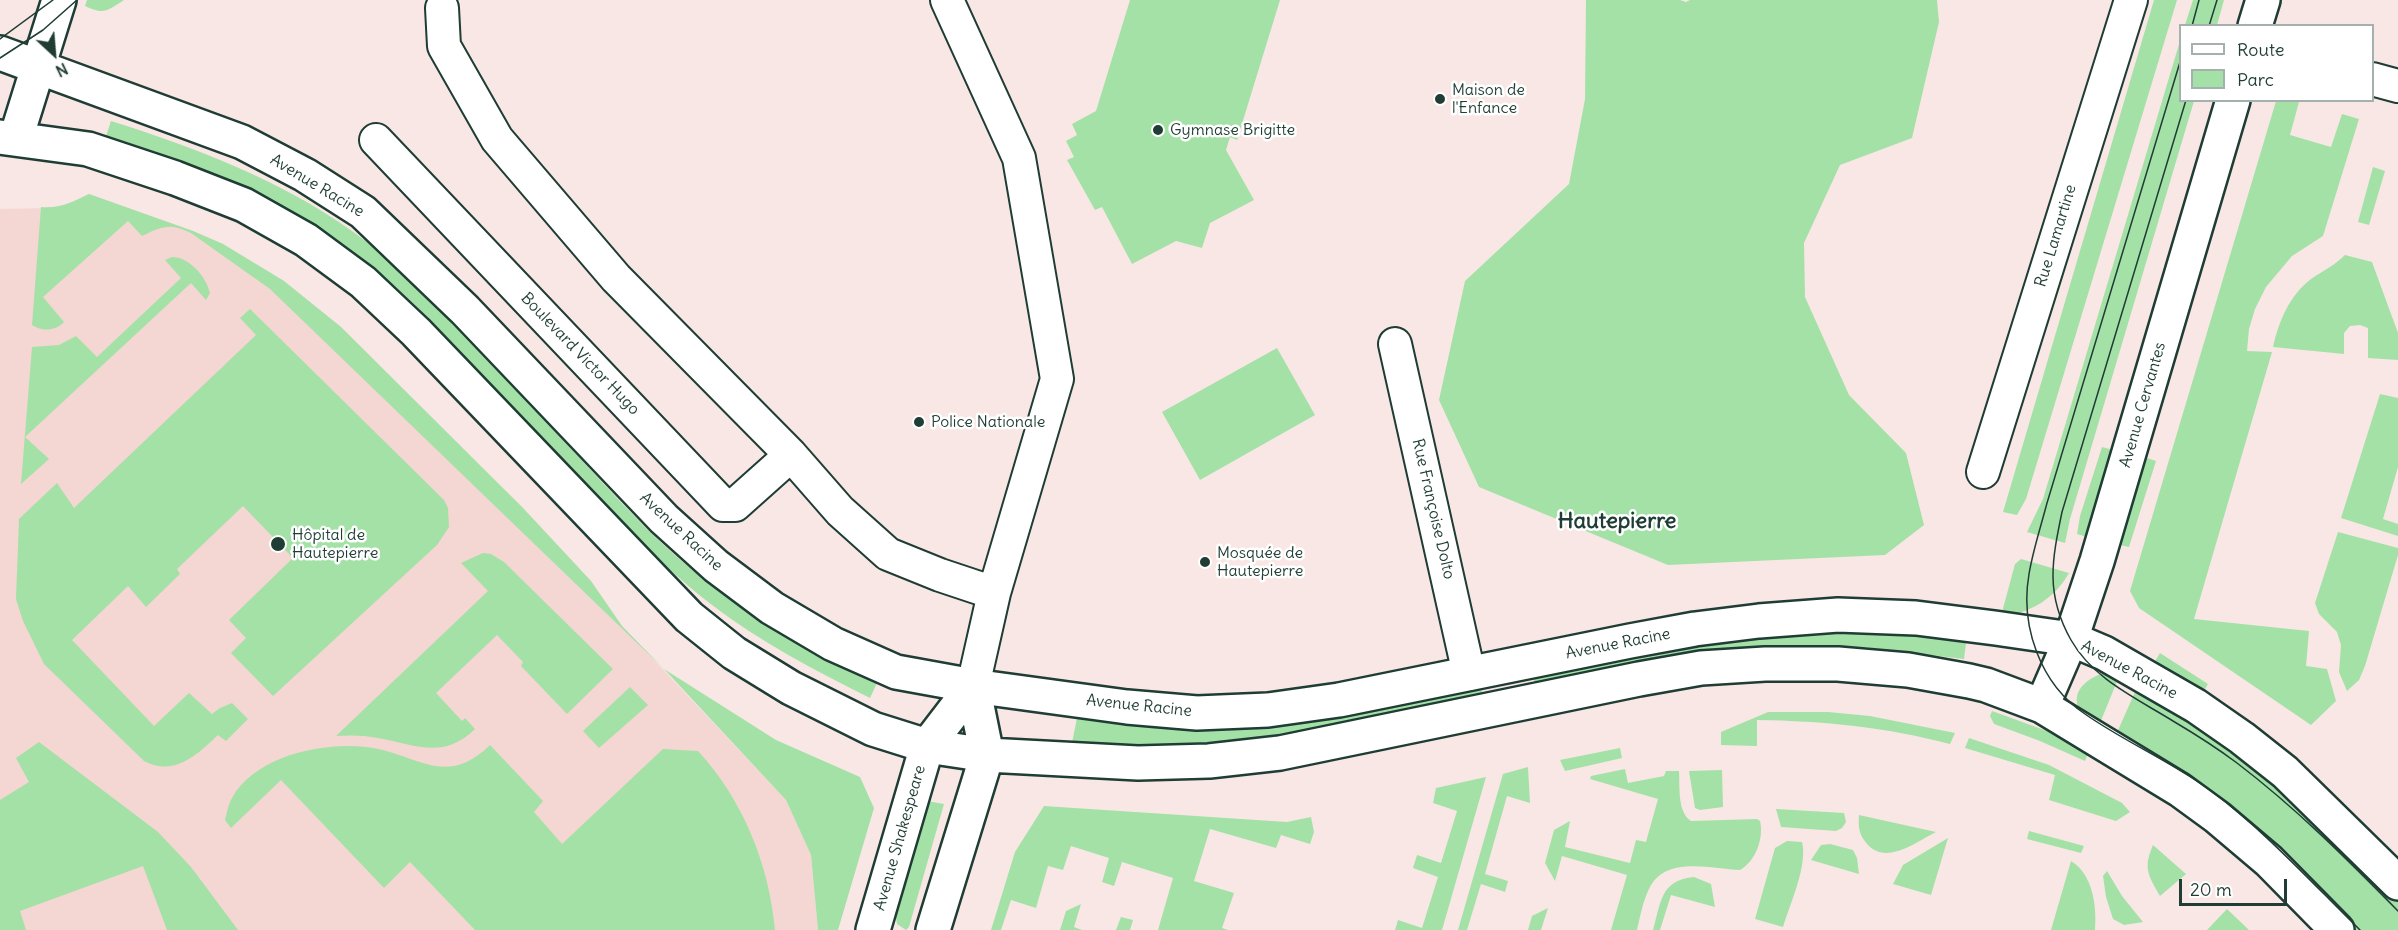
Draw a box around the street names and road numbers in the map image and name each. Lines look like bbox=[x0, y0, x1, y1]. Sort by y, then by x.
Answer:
street label: Avenue Racine bbox=[267, 150, 367, 222]
street label: Rue Lamartine bbox=[2031, 182, 2081, 290]
street label: Boulevard Victor Hugo bbox=[517, 289, 643, 419]
street label: Avenue Cervantes bbox=[2116, 340, 2170, 470]
street label: Rue Françoise Dolto bbox=[1408, 437, 1458, 581]
street label: Avenue Racine bbox=[636, 489, 726, 575]
street label: Avenue Racine bbox=[1564, 624, 1672, 664]
street label: Avenue Racine bbox=[2078, 637, 2180, 703]
street label: Avenue Racine bbox=[1085, 691, 1193, 721]
street label: Avenue Shakespeare bbox=[870, 763, 930, 913]

